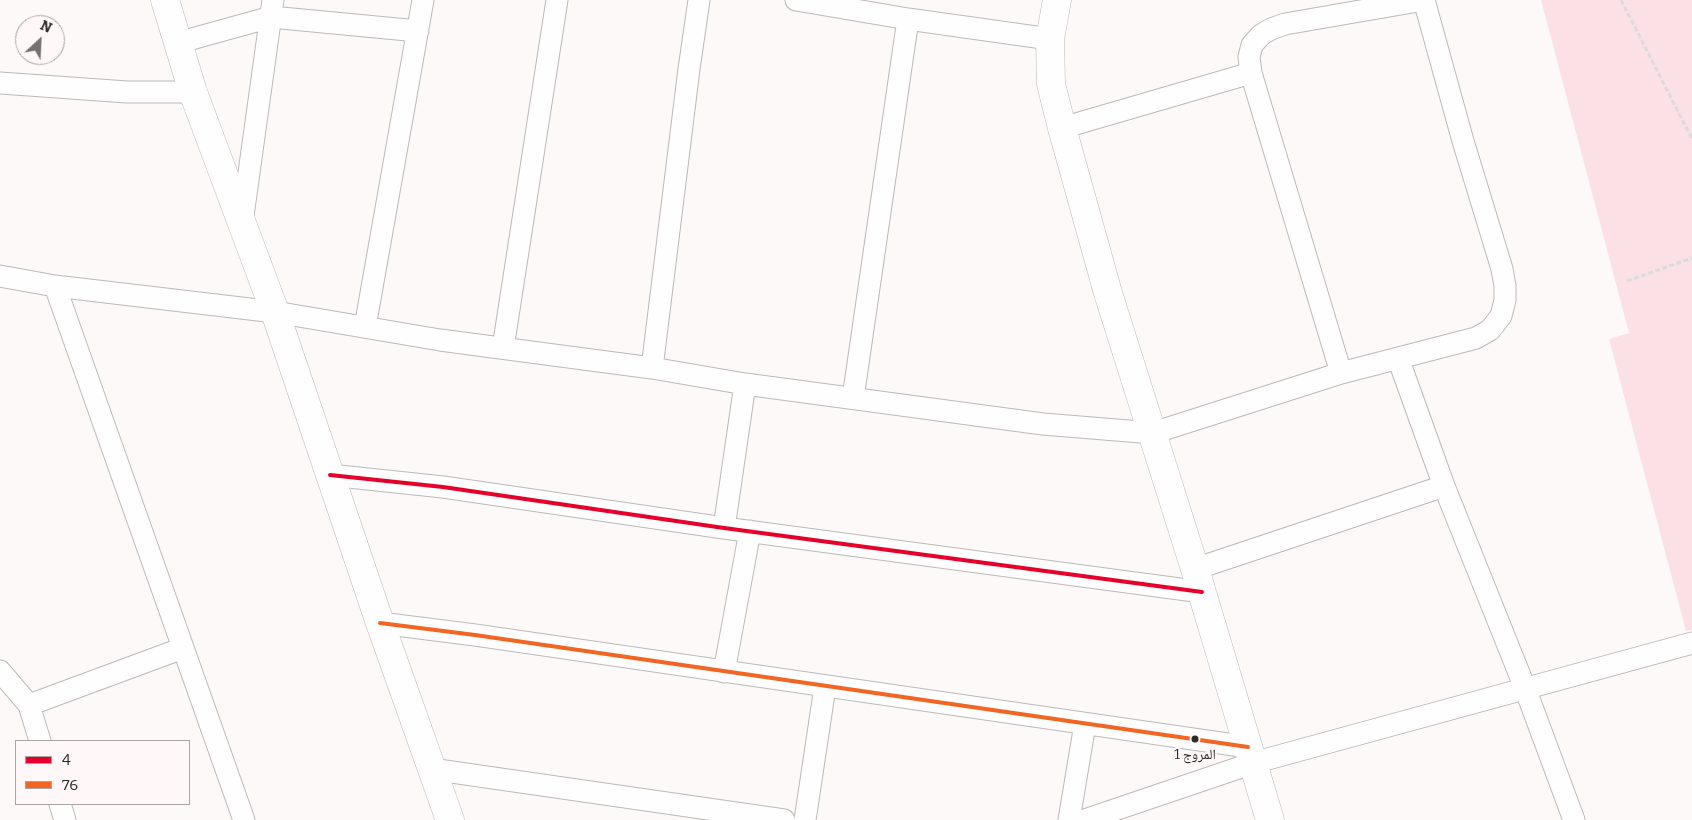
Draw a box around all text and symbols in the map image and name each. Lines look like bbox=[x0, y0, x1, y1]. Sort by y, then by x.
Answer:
north arrow bbox=[15, 15, 65, 65]
text: N bbox=[38, 17, 55, 37]
marker: المروج 1 bbox=[1190, 734, 1200, 744]
legend bbox=[15, 740, 190, 805]
place label: المروج 1 bbox=[1174, 747, 1216, 763]
text: 4 bbox=[62, 751, 71, 769]
text: 76 bbox=[62, 776, 78, 794]

